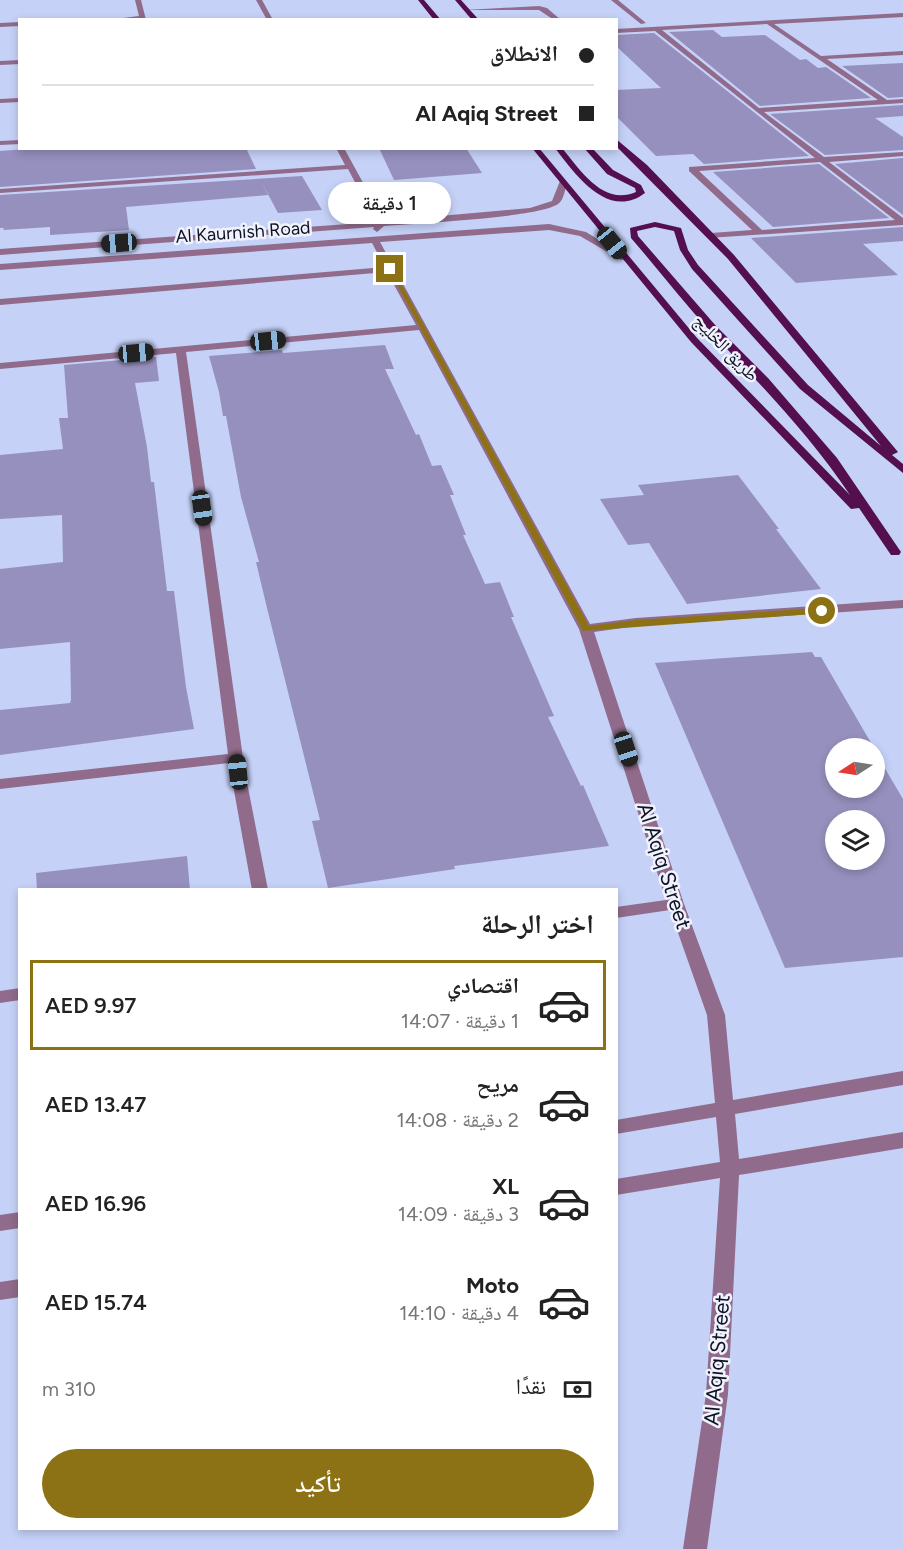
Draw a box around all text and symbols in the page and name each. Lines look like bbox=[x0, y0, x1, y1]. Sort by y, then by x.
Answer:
text: الانطلاق bbox=[490, 40, 558, 67]
text: Al Aqiq Street bbox=[415, 100, 558, 127]
callout: 1 دقيقة bbox=[328, 182, 452, 224]
text: 1 دقيقة bbox=[362, 191, 417, 215]
street label: Al Kaurnish Road bbox=[175, 216, 311, 248]
car bbox=[594, 223, 630, 263]
car bbox=[100, 233, 138, 253]
route end bbox=[376, 255, 403, 282]
street label: طريق الخليج bbox=[688, 310, 763, 387]
car bbox=[249, 330, 287, 352]
car bbox=[117, 342, 155, 364]
car bbox=[191, 489, 213, 527]
route start bbox=[808, 597, 835, 624]
car bbox=[612, 729, 640, 769]
north arrow bbox=[825, 738, 885, 798]
map controls bbox=[825, 738, 885, 870]
car bbox=[227, 753, 249, 791]
street label: Al Aqiq Street bbox=[632, 800, 697, 932]
button: layers bbox=[825, 810, 885, 870]
text: اختر الرحلة bbox=[481, 907, 594, 940]
text: اقتصادي bbox=[447, 972, 519, 999]
icon: car bbox=[537, 978, 591, 1032]
text: AED 9.97 bbox=[45, 992, 136, 1019]
text: 1 دقيقة · 14:07 bbox=[401, 1009, 519, 1033]
text: مريح bbox=[476, 1071, 519, 1098]
icon: car bbox=[537, 1077, 591, 1131]
text: AED 13.47 bbox=[45, 1091, 146, 1118]
text: 2 دقيقة · 14:08 bbox=[396, 1108, 519, 1132]
text: XL bbox=[492, 1173, 519, 1200]
icon: car bbox=[537, 1176, 591, 1230]
text: AED 16.96 bbox=[45, 1190, 146, 1217]
text: 3 دقيقة · 14:09 bbox=[398, 1202, 519, 1226]
text: Moto bbox=[466, 1272, 519, 1299]
icon: car bbox=[537, 1275, 591, 1329]
text: AED 15.74 bbox=[45, 1289, 147, 1316]
street label: Al Aqiq Street bbox=[698, 1293, 735, 1426]
text: 4 دقيقة · 14:10 bbox=[399, 1301, 519, 1325]
text: نقدًا bbox=[516, 1373, 546, 1400]
icon: cash bbox=[561, 1373, 594, 1406]
text: 310 m bbox=[42, 1377, 96, 1401]
button: تأكيد bbox=[42, 1449, 594, 1518]

